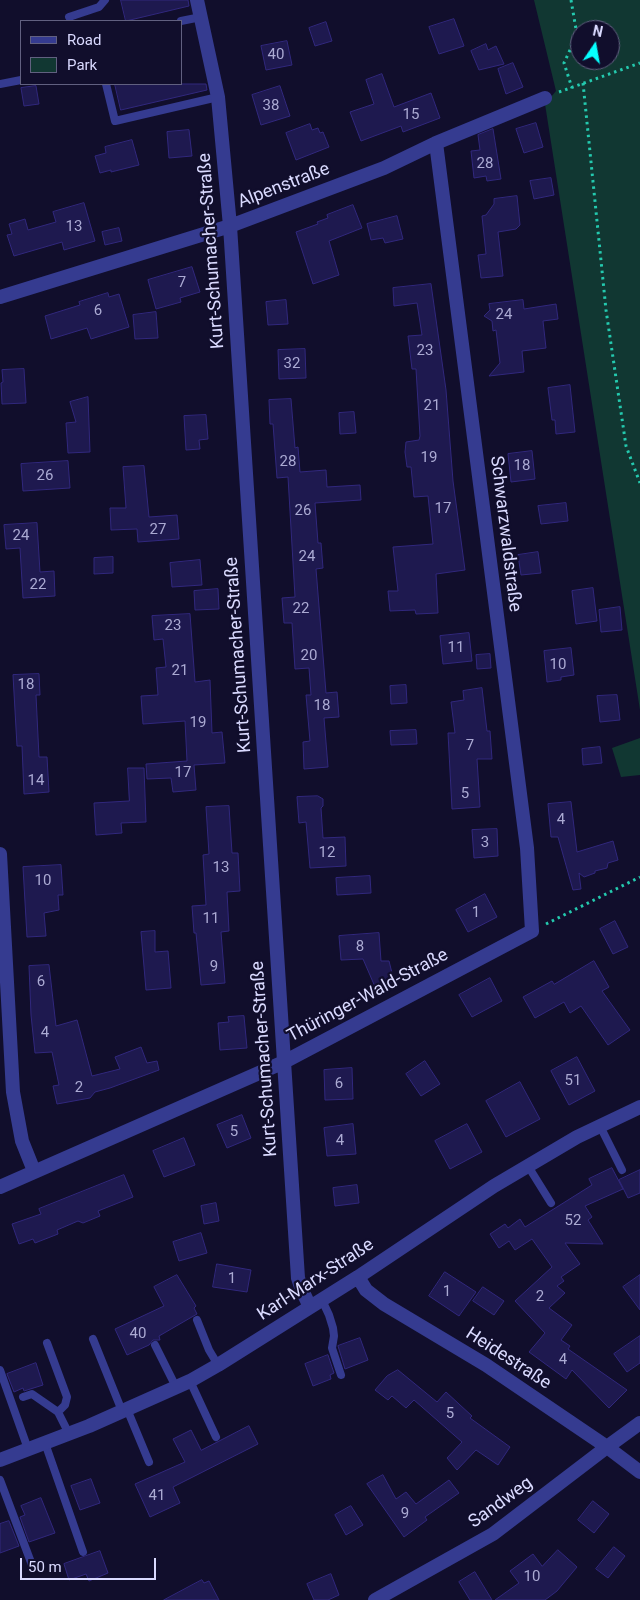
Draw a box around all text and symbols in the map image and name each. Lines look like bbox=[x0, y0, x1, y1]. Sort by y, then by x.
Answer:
legend bbox=[20, 20, 182, 85]
north arrow bbox=[570, 20, 620, 70]
text: N bbox=[591, 22, 604, 40]
text: Road bbox=[67, 31, 101, 49]
house number: 40 bbox=[268, 46, 284, 64]
text: Park bbox=[67, 56, 97, 74]
house number: 38 bbox=[263, 97, 279, 115]
house number: 15 bbox=[403, 106, 419, 124]
street label: Kurt-Schumacher-Straße bbox=[194, 152, 230, 350]
house number: 28 bbox=[477, 155, 493, 173]
street label: Alpenstraße bbox=[235, 159, 333, 213]
house number: 13 bbox=[66, 218, 82, 236]
house number: 7 bbox=[178, 274, 186, 292]
house number: 6 bbox=[94, 302, 102, 320]
house number: 24 bbox=[496, 306, 512, 324]
house number: 23 bbox=[417, 342, 433, 360]
house number: 32 bbox=[284, 355, 300, 373]
house number: 21 bbox=[424, 397, 440, 415]
house number: 19 bbox=[421, 449, 437, 467]
house number: 28 bbox=[280, 453, 296, 471]
street label: Schwarzwaldstraße bbox=[485, 455, 525, 613]
house number: 18 bbox=[514, 457, 530, 475]
house number: 26 bbox=[37, 467, 53, 485]
house number: 17 bbox=[435, 500, 451, 518]
house number: 26 bbox=[295, 502, 311, 520]
house number: 27 bbox=[150, 521, 166, 539]
house number: 24 bbox=[13, 527, 29, 545]
house number: 24 bbox=[299, 548, 315, 566]
street label: Kurt-Schumacher-Straße bbox=[221, 556, 257, 754]
house number: 22 bbox=[30, 576, 46, 594]
house number: 22 bbox=[293, 600, 309, 618]
house number: 23 bbox=[165, 617, 181, 635]
house number: 11 bbox=[448, 639, 464, 657]
house number: 20 bbox=[301, 647, 317, 665]
house number: 10 bbox=[550, 656, 566, 674]
house number: 21 bbox=[172, 662, 188, 680]
house number: 18 bbox=[18, 676, 34, 694]
house number: 18 bbox=[314, 697, 330, 715]
house number: 19 bbox=[190, 714, 206, 732]
house number: 7 bbox=[466, 737, 474, 755]
house number: 17 bbox=[175, 764, 191, 782]
house number: 14 bbox=[28, 772, 44, 790]
house number: 5 bbox=[461, 785, 469, 803]
house number: 4 bbox=[557, 811, 565, 829]
house number: 3 bbox=[481, 834, 489, 852]
house number: 12 bbox=[319, 844, 335, 862]
house number: 13 bbox=[213, 859, 229, 877]
house number: 10 bbox=[35, 872, 51, 890]
house number: 1 bbox=[472, 904, 480, 922]
house number: 11 bbox=[203, 910, 219, 928]
house number: 8 bbox=[356, 938, 364, 956]
street label: Thüringer-Wald-Straße bbox=[284, 944, 452, 1048]
house number: 9 bbox=[210, 958, 218, 976]
street label: Kurt-Schumacher-Straße bbox=[247, 960, 283, 1158]
house number: 6 bbox=[37, 973, 45, 991]
house number: 4 bbox=[41, 1024, 49, 1042]
house number: 51 bbox=[565, 1072, 581, 1090]
house number: 6 bbox=[335, 1075, 343, 1093]
house number: 2 bbox=[75, 1079, 83, 1097]
house number: 5 bbox=[230, 1123, 238, 1141]
house number: 4 bbox=[336, 1132, 344, 1150]
house number: 52 bbox=[565, 1212, 581, 1230]
street label: Karl-Marx-Straße bbox=[254, 1234, 378, 1326]
house number: 1 bbox=[228, 1270, 236, 1288]
house number: 1 bbox=[443, 1283, 451, 1301]
house number: 2 bbox=[536, 1288, 544, 1306]
street label: Heidestraße bbox=[461, 1323, 555, 1395]
house number: 40 bbox=[130, 1325, 146, 1343]
house number: 4 bbox=[559, 1351, 567, 1369]
house number: 5 bbox=[446, 1405, 454, 1423]
street label: Sandweg bbox=[465, 1473, 537, 1533]
house number: 41 bbox=[149, 1487, 165, 1505]
house number: 9 bbox=[401, 1505, 409, 1523]
scale bar bbox=[22, 1548, 159, 1580]
text: 50 m bbox=[28, 1558, 62, 1576]
house number: 10 bbox=[524, 1568, 540, 1586]

